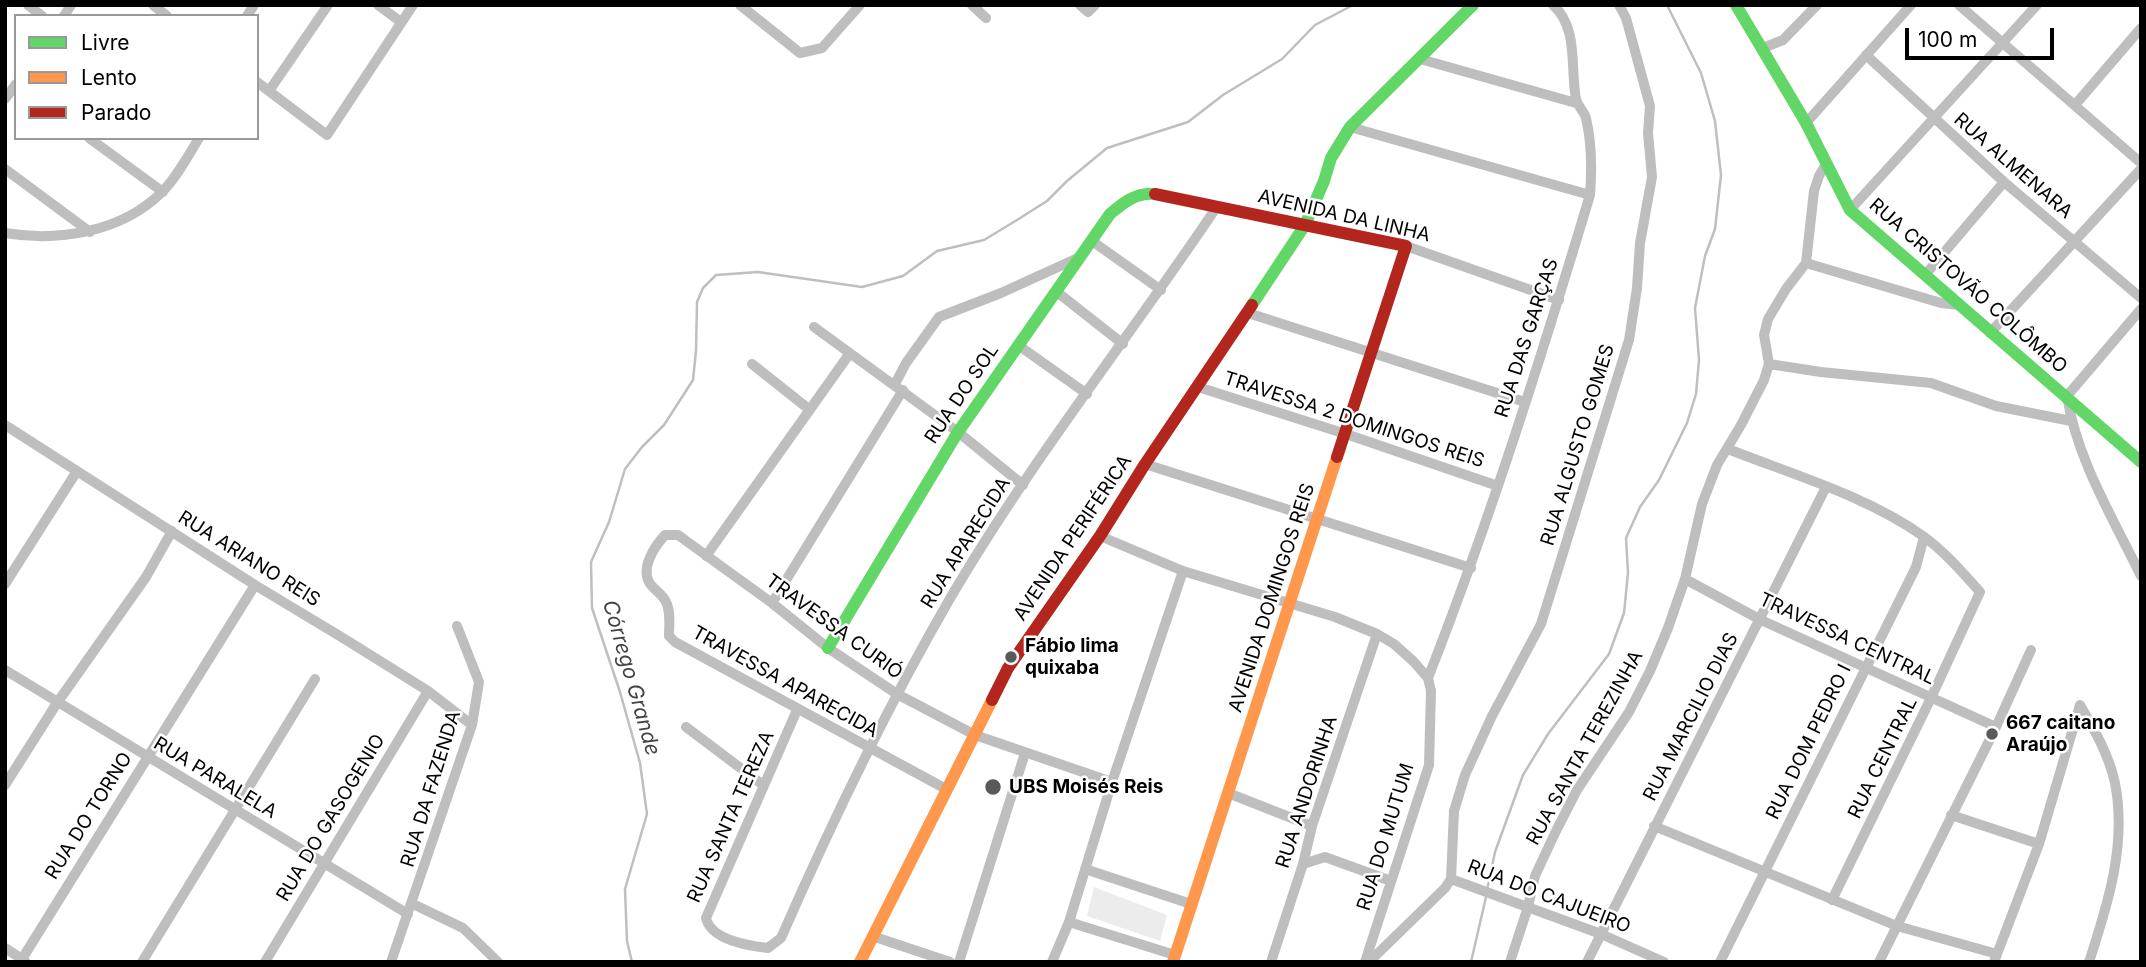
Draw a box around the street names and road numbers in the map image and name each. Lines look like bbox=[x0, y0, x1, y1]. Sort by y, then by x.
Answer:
street label: RUA ALMENARA bbox=[1949, 108, 2077, 224]
street label: AVENIDA DA LINHA bbox=[1256, 185, 1432, 247]
street label: RUA CRISTOVÃO COLÔMBO bbox=[1864, 194, 2072, 378]
street label: RUA DAS GARÇAS bbox=[1491, 256, 1563, 420]
street label: RUA DO SOL bbox=[920, 340, 1004, 448]
street label: RUA ALGUSTO GOMES bbox=[1536, 342, 1620, 548]
street label: TRAVESSA 2 DOMINGOS REIS bbox=[1221, 367, 1487, 473]
street label: AVENIDA PERIFÉRICA bbox=[1009, 451, 1137, 625]
street label: RUA APARECIDA bbox=[917, 473, 1015, 613]
street label: AVENIDA DOMINGOS REIS bbox=[1224, 481, 1320, 715]
street label: RUA ARIANO REIS bbox=[174, 506, 324, 612]
street label: TRAVESSA CURIÓ bbox=[761, 570, 907, 684]
street label: TRAVESSA CENTRAL bbox=[1755, 588, 1939, 690]
street label: TRAVESSA APARECIDA bbox=[688, 621, 882, 743]
street label: RUA MARCILIO DIAS bbox=[1639, 629, 1743, 805]
street label: RUA SANTA TEREZINHA bbox=[1522, 647, 1648, 849]
street label: RUA DOM PEDRO I bbox=[1762, 661, 1856, 823]
street label: RUA CENTRAL bbox=[1844, 693, 1922, 823]
street label: RUA DA FAZENDA bbox=[396, 708, 466, 870]
street label: RUA ANDORINHA bbox=[1272, 713, 1342, 871]
street label: RUA SANTA TEREZA bbox=[683, 728, 779, 906]
street label: RUA DO GASOGENIO bbox=[272, 730, 390, 906]
street label: RUA PARALELA bbox=[149, 732, 281, 824]
street label: RUA DO TORNO bbox=[41, 748, 137, 884]
street label: RUA DO MUTUM bbox=[1353, 761, 1419, 913]
street label: RUA DO CAJUEIRO bbox=[1464, 855, 1634, 939]

